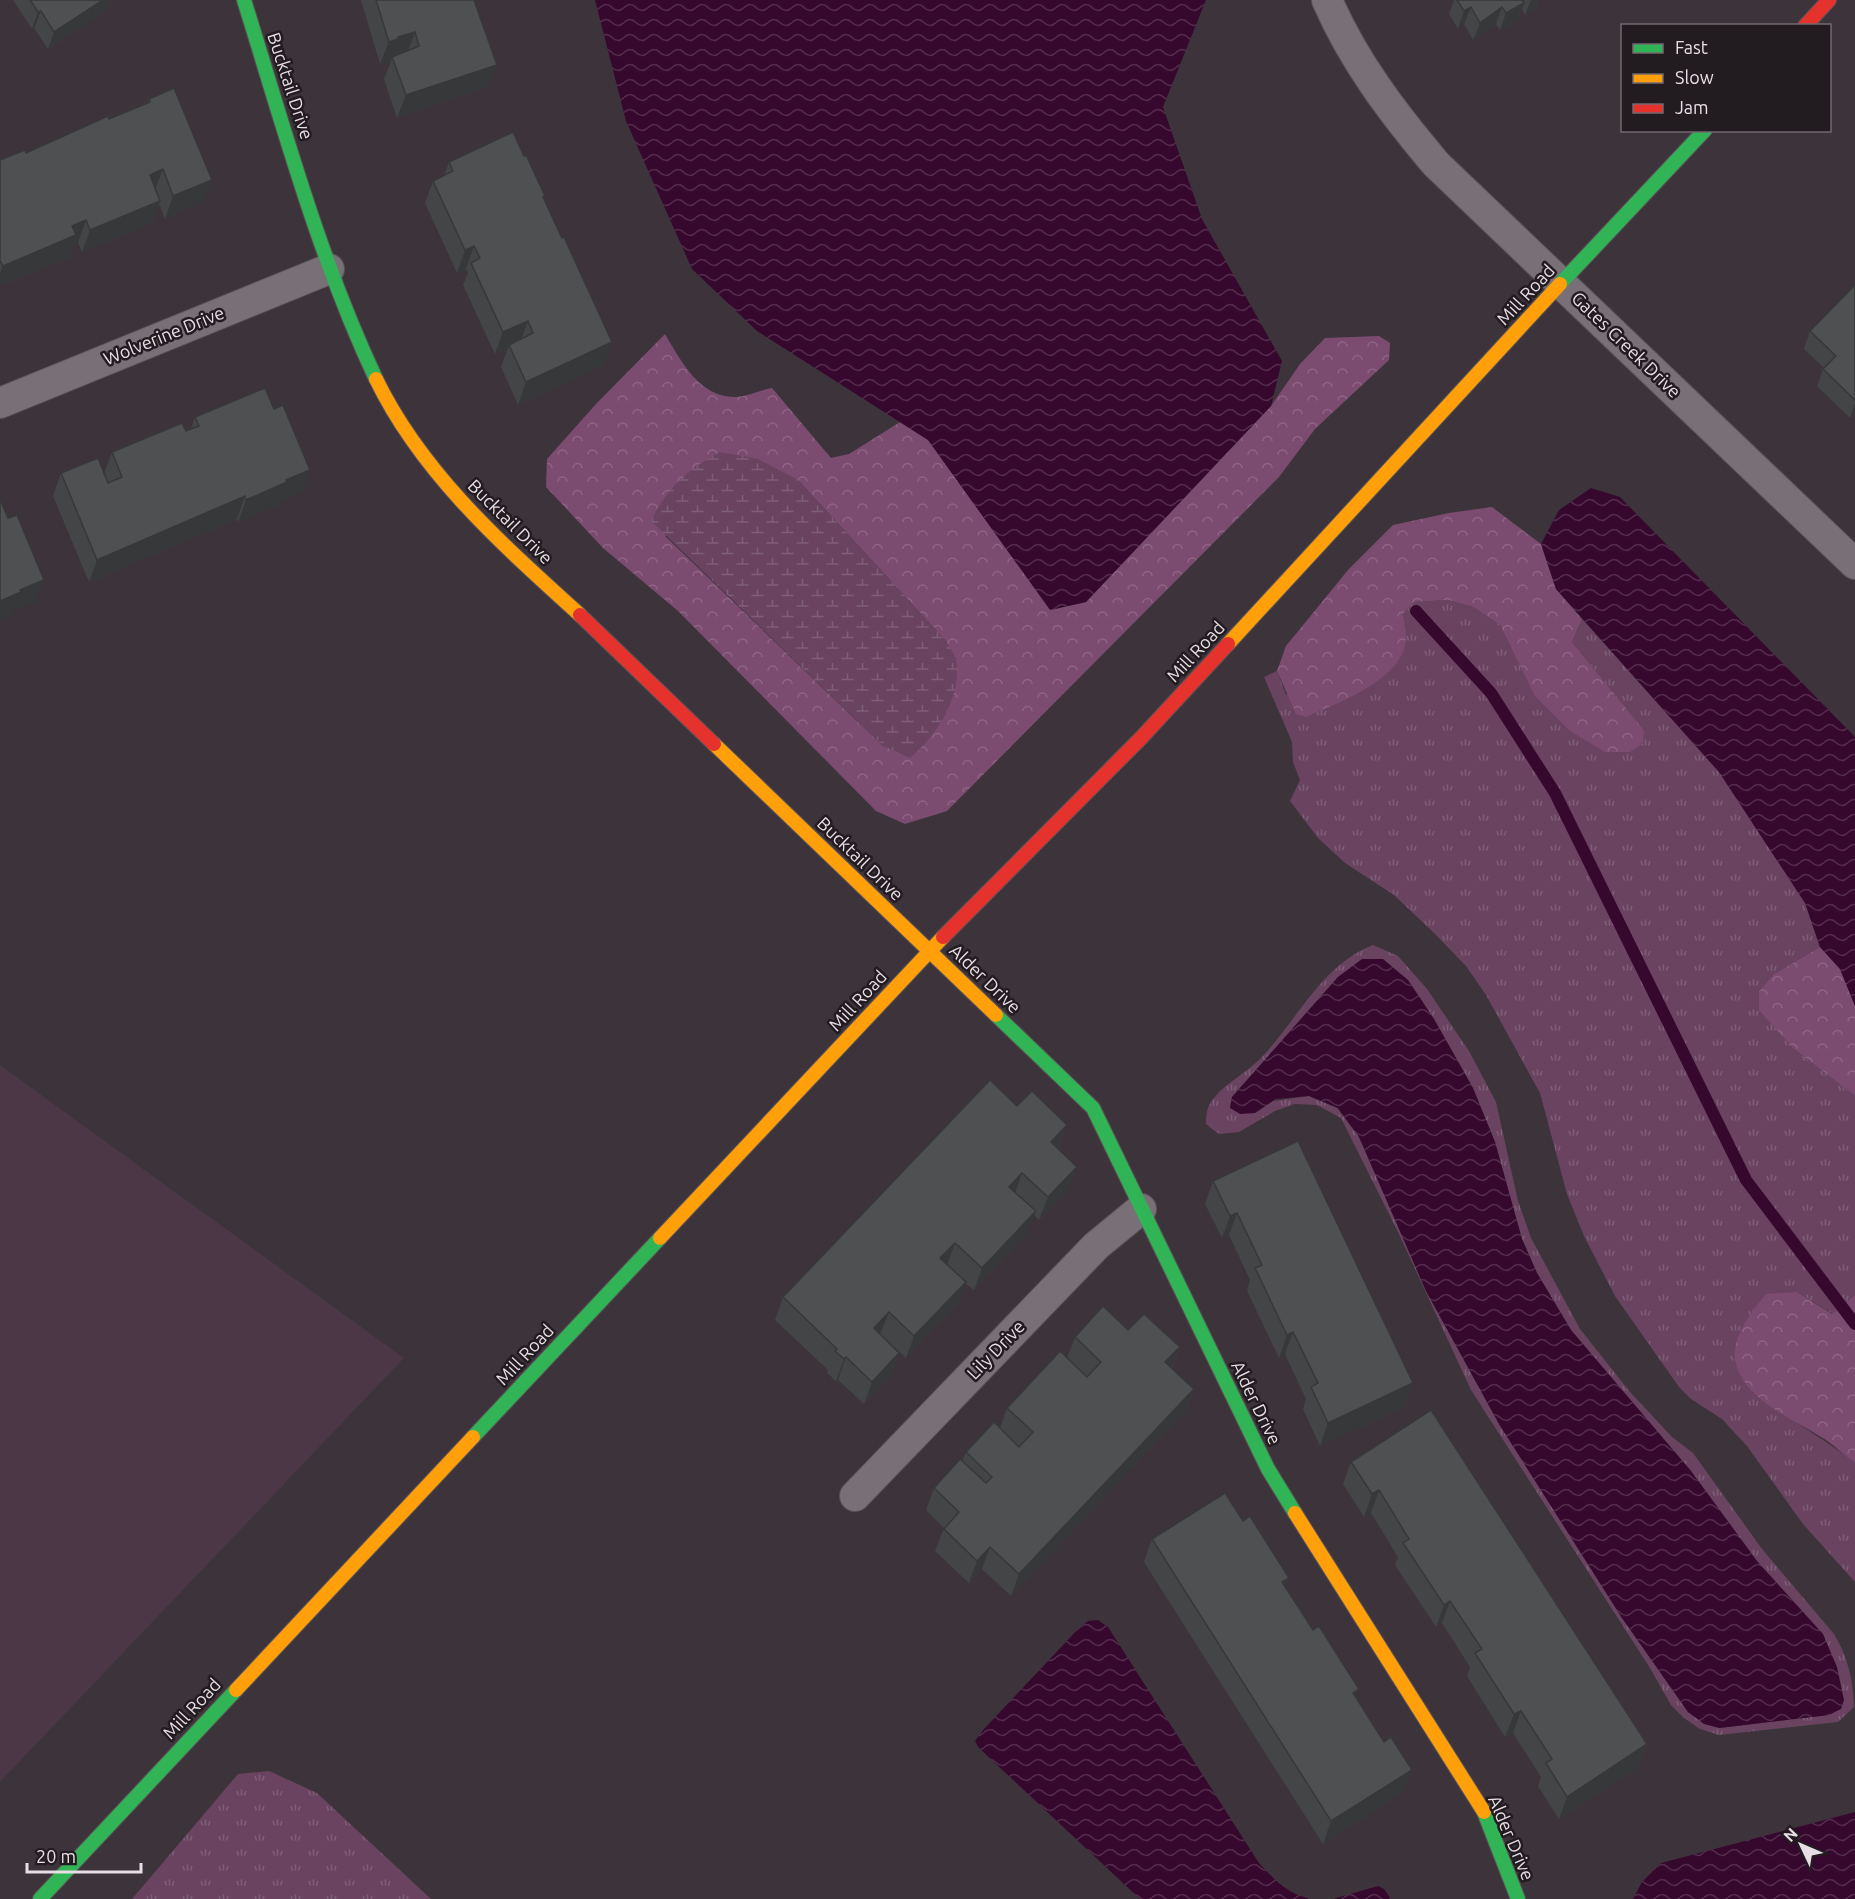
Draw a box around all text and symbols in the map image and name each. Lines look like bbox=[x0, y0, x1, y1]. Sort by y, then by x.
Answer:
legend bbox=[1621, 24, 1831, 132]
street label: Bucktail Drive bbox=[264, 30, 318, 142]
text: Fast bbox=[1675, 37, 1708, 57]
text: Slow bbox=[1675, 67, 1714, 87]
text: Jam bbox=[1675, 97, 1709, 117]
street label: Mill Road bbox=[1492, 260, 1558, 329]
street label: Gates Creek Drive bbox=[1568, 287, 1685, 401]
street label: Wolverine Drive bbox=[100, 302, 227, 368]
street label: Bucktail Drive bbox=[464, 475, 557, 568]
street label: Mill Road bbox=[1162, 617, 1228, 686]
street label: Bucktail Drive bbox=[814, 812, 908, 904]
street label: Alder Drive bbox=[946, 940, 1025, 1017]
street label: Mill Road bbox=[824, 966, 890, 1035]
street label: Lily Drive bbox=[963, 1316, 1028, 1383]
street label: Mill Road bbox=[491, 1320, 557, 1389]
street label: Alder Drive bbox=[1228, 1358, 1286, 1448]
street label: Mill Road bbox=[158, 1674, 224, 1743]
street label: Alder Drive bbox=[1485, 1792, 1539, 1883]
north arrow bbox=[1771, 1815, 1831, 1875]
text: N bbox=[1780, 1824, 1801, 1845]
scale bar bbox=[27, 1836, 141, 1874]
text: 20 m bbox=[36, 1846, 76, 1866]

